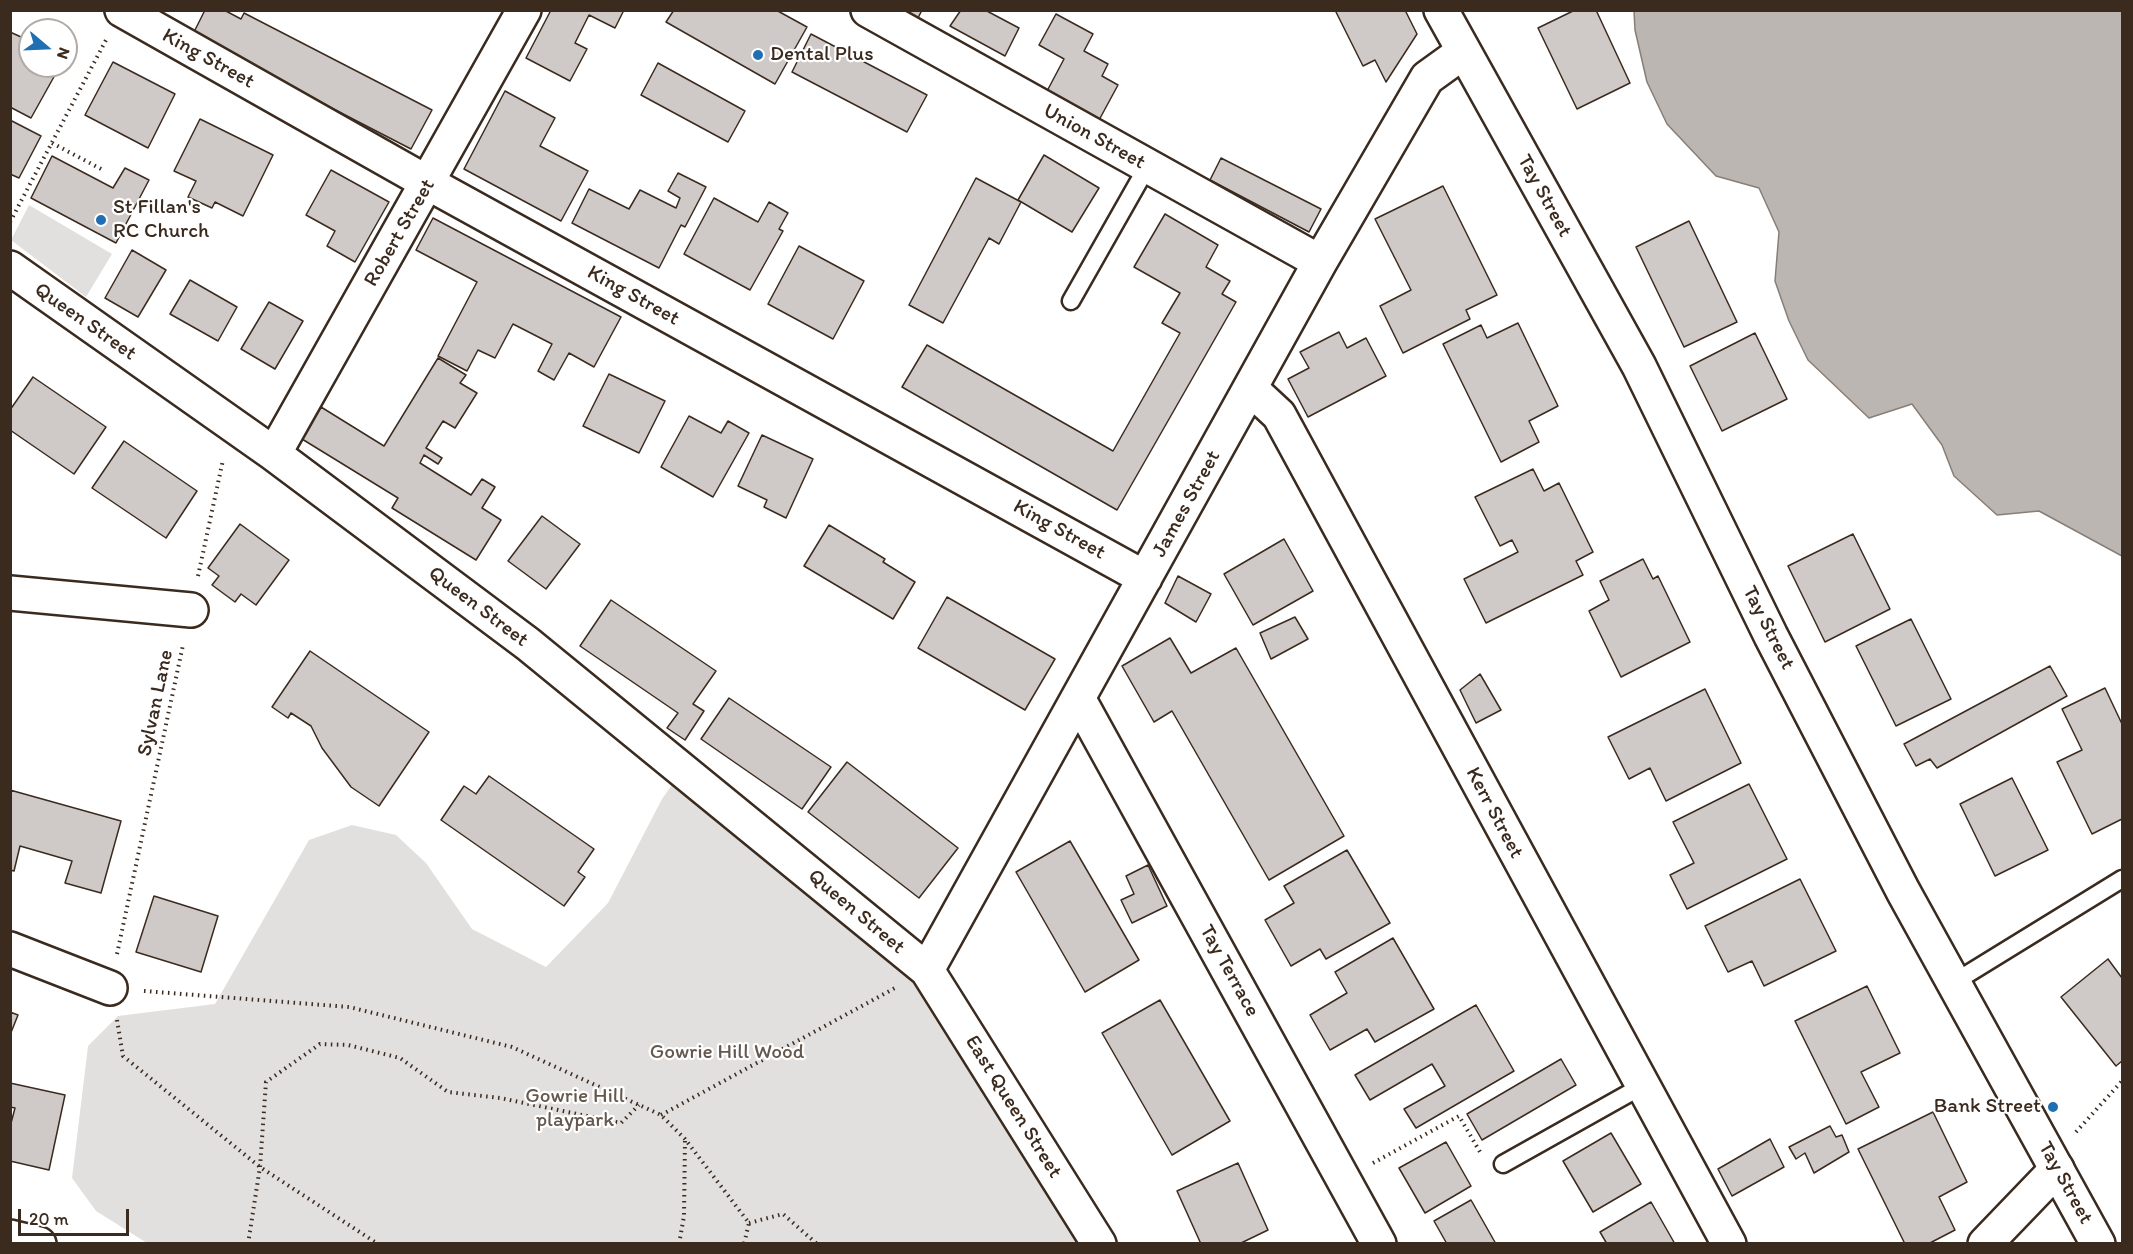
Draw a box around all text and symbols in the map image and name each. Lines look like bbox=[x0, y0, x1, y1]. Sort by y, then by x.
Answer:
north arrow bbox=[18, 18, 78, 78]
street label: King Street bbox=[157, 23, 259, 95]
place label: Dental Plus bbox=[770, 42, 874, 68]
text: N bbox=[53, 45, 74, 62]
marker: Dental Plus bbox=[751, 48, 765, 62]
street label: Union Street bbox=[1038, 99, 1150, 175]
street label: Tay Street bbox=[1511, 150, 1577, 242]
street label: Robert Street bbox=[359, 175, 441, 291]
place label: St Fillan's RC Church bbox=[113, 195, 209, 245]
marker: St Fillan's RC Church bbox=[94, 213, 108, 227]
street label: King Street bbox=[582, 260, 684, 332]
street label: Queen Street bbox=[29, 278, 141, 366]
street label: James Street bbox=[1147, 446, 1227, 562]
street label: King Street bbox=[1008, 494, 1110, 566]
street label: Queen Street bbox=[423, 561, 533, 653]
street label: Tay Street bbox=[1736, 582, 1800, 674]
street label: Sylvan Lane bbox=[132, 648, 180, 758]
street label: Kerr Street bbox=[1459, 763, 1529, 863]
street label: Queen Street bbox=[802, 864, 910, 960]
street label: Tay Terrace bbox=[1193, 921, 1265, 1021]
street label: East Queen Street bbox=[959, 1031, 1067, 1183]
park label: Gowrie Hill Wood bbox=[650, 1040, 804, 1066]
park label: Gowrie Hill playpark bbox=[525, 1084, 625, 1134]
place label: Bank Street bbox=[1934, 1094, 2041, 1120]
marker: Bank Street bbox=[2046, 1100, 2060, 1114]
street label: Tay Street bbox=[2032, 1137, 2098, 1229]
scale bar bbox=[21, 1197, 132, 1235]
text: 20 m bbox=[29, 1208, 69, 1230]

